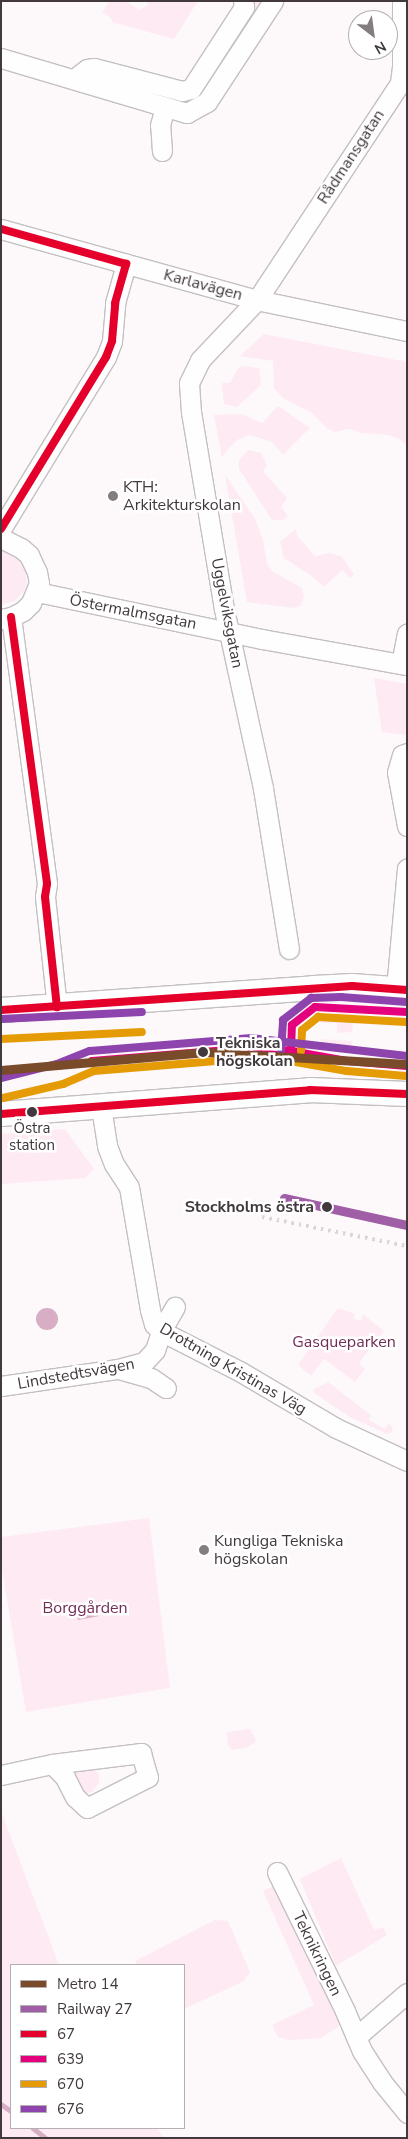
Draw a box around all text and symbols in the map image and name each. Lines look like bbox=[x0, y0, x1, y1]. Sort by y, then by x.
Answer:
north arrow bbox=[348, 10, 398, 60]
text: N bbox=[371, 37, 390, 58]
street label: Rådmansgatan bbox=[313, 106, 389, 208]
street label: Karlavägen bbox=[161, 265, 245, 305]
place label: KTH: Arkitekturskolan bbox=[123, 477, 241, 515]
marker: KTH: Arkitekturskolan bbox=[107, 490, 119, 502]
street label: Uggelviksgatan bbox=[207, 556, 247, 670]
street label: Östermalmsgatan bbox=[68, 590, 198, 634]
place label: Tekniska högskolan bbox=[216, 1033, 293, 1071]
marker: Tekniska högskolan bbox=[194, 1043, 212, 1061]
marker: Östra station bbox=[27, 1107, 37, 1117]
place label: Östra station bbox=[9, 1119, 55, 1154]
place label: Stockholms östra bbox=[185, 1197, 314, 1217]
marker: Stockholms östra bbox=[318, 1198, 336, 1216]
street label: Drottning Kristinas Väg bbox=[156, 1319, 310, 1419]
park label: Gasqueparken bbox=[292, 1332, 396, 1352]
street label: Lindstedtsvägen bbox=[16, 1354, 136, 1394]
place label: Kungliga Tekniska högskolan bbox=[214, 1531, 344, 1569]
marker: Kungliga Tekniska högskolan bbox=[198, 1544, 210, 1556]
park label: Borggården bbox=[42, 1598, 128, 1618]
street label: Teknikringen bbox=[288, 1909, 346, 1999]
legend bbox=[10, 1964, 185, 2129]
text: Metro 14 bbox=[57, 1974, 119, 1994]
text: Railway 27 bbox=[57, 1999, 133, 2019]
text: 67 bbox=[57, 2024, 75, 2044]
text: 639 bbox=[57, 2049, 84, 2069]
text: 670 bbox=[57, 2074, 84, 2094]
text: 676 bbox=[57, 2099, 84, 2119]

